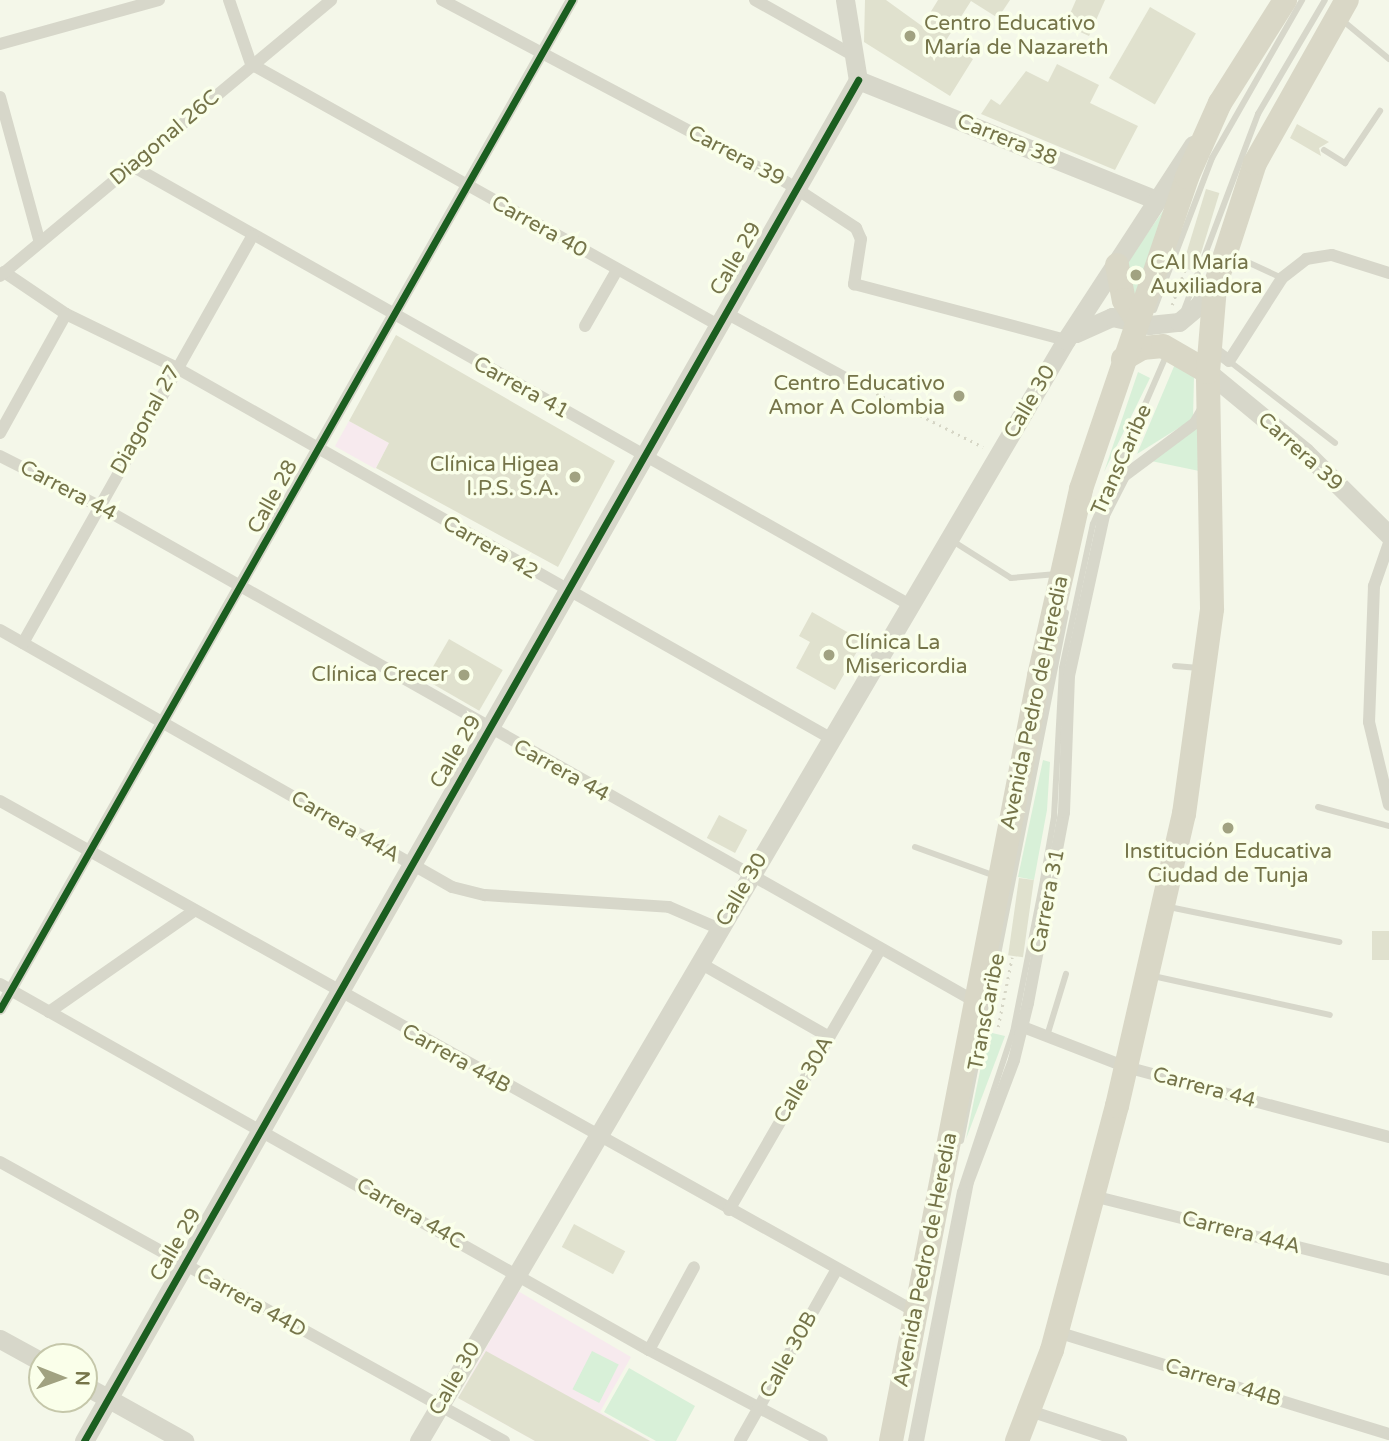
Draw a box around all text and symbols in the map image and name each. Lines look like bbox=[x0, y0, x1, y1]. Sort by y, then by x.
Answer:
place label: Centro Educativo María de Nazareth bbox=[924, 11, 1109, 61]
marker: Centro Educativo María de Nazareth bbox=[902, 28, 918, 44]
street label: Diagonal 26C bbox=[105, 85, 225, 191]
street label: Carrera 38 bbox=[953, 109, 1061, 171]
street label: Carrera 39 bbox=[683, 120, 789, 192]
street label: Carrera 40 bbox=[487, 190, 591, 264]
street label: Calle 29 bbox=[705, 218, 767, 300]
place label: CAI María Auxiliadora bbox=[1150, 250, 1263, 300]
marker: CAI María Auxiliadora bbox=[1128, 267, 1144, 283]
street label: Carrera 41 bbox=[469, 351, 573, 425]
street label: Diagonal 27 bbox=[106, 361, 186, 479]
street label: Calle 30 bbox=[999, 361, 1061, 443]
place label: Centro Educativo Amor A Colombia bbox=[768, 371, 945, 421]
marker: Centro Educativo Amor A Colombia bbox=[951, 388, 967, 404]
street label: TransCaribe bbox=[1086, 401, 1158, 519]
street label: Carrera 39 bbox=[1252, 407, 1348, 497]
place label: Clínica Higea I.P.S. S.A. bbox=[430, 452, 559, 502]
street label: Carrera 44 bbox=[15, 455, 121, 527]
street label: Calle 28 bbox=[242, 456, 304, 538]
marker: Clínica Higea I.P.S. S.A. bbox=[565, 467, 585, 487]
street label: Carrera 42 bbox=[438, 511, 542, 585]
street label: Avenida Pedro de Heredia bbox=[996, 574, 1074, 832]
place label: Clínica La Misericordia bbox=[845, 630, 967, 680]
marker: Clínica La Misericordia bbox=[819, 645, 839, 665]
place label: Clínica Crecer bbox=[311, 662, 448, 688]
marker: Clínica Crecer bbox=[454, 665, 474, 685]
street label: Calle 29 bbox=[425, 711, 487, 793]
street label: Carrera 44 bbox=[509, 734, 613, 808]
street label: Carrera 44A bbox=[286, 786, 404, 868]
marker: Institución Educativa Ciudad de Tunja bbox=[1220, 820, 1236, 836]
place label: Institución Educativa Ciudad de Tunja bbox=[1124, 839, 1332, 889]
street label: Carrera 31 bbox=[1026, 847, 1070, 955]
street label: Calle 30 bbox=[711, 849, 773, 931]
street label: TransCaribe bbox=[963, 951, 1011, 1073]
street label: Carrera 44B bbox=[397, 1019, 515, 1099]
street label: Calle 30A bbox=[769, 1032, 839, 1128]
street label: Carrera 44 bbox=[1150, 1062, 1258, 1114]
street label: Avenida Pedro de Heredia bbox=[889, 1130, 963, 1390]
street label: Carrera 44C bbox=[352, 1173, 468, 1255]
street label: Calle 29 bbox=[145, 1204, 207, 1286]
street label: Carrera 44A bbox=[1179, 1206, 1303, 1260]
street label: Carrera 44D bbox=[192, 1263, 310, 1343]
street label: Calle 30B bbox=[755, 1307, 823, 1403]
street label: Calle 30 bbox=[424, 1338, 486, 1420]
north arrow bbox=[28, 1343, 98, 1413]
street label: Carrera 44B bbox=[1162, 1353, 1284, 1413]
text: N bbox=[71, 1371, 93, 1386]

